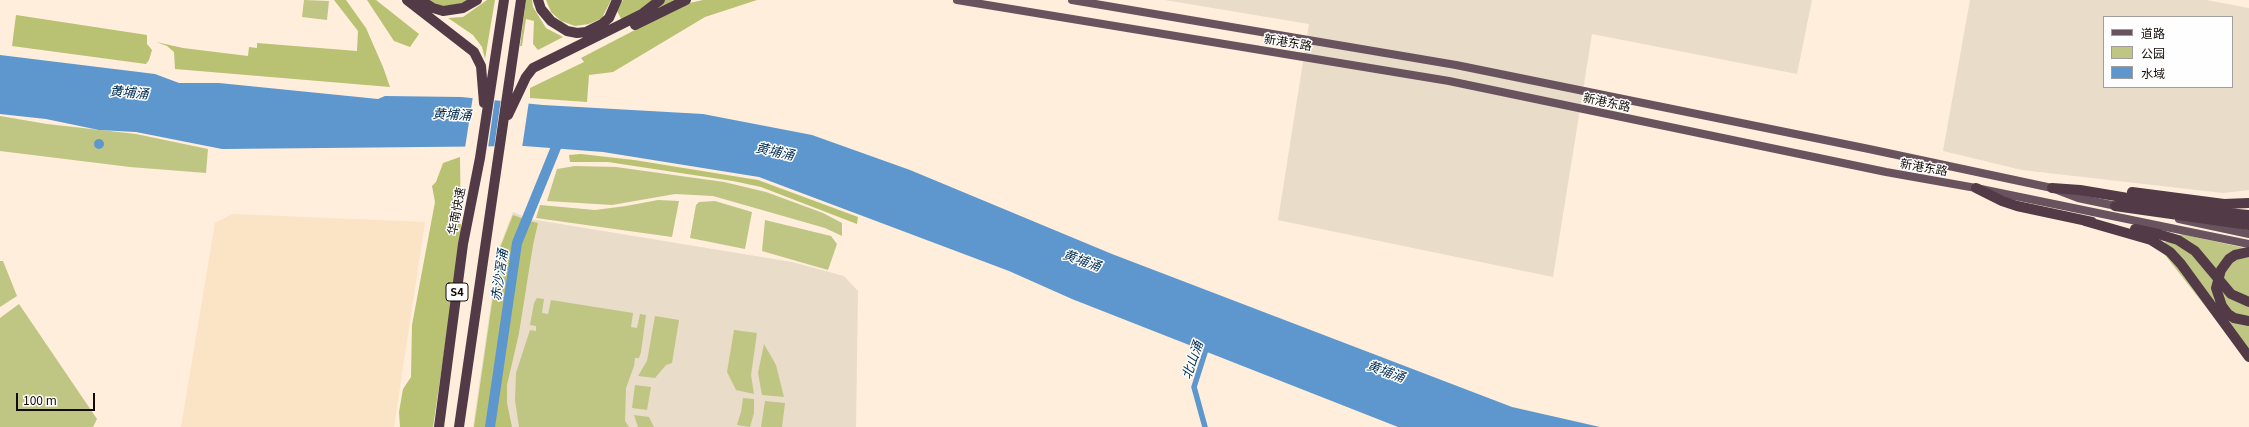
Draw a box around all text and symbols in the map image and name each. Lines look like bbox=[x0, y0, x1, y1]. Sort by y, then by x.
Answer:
legend bbox=[2103, 16, 2233, 88]
text: 道路 bbox=[2141, 24, 2165, 41]
street label: 新港东路 bbox=[1263, 31, 1313, 53]
text: 公园 bbox=[2141, 44, 2165, 61]
text: 水域 bbox=[2141, 64, 2165, 81]
water label: 黄埔涌 bbox=[109, 83, 149, 101]
street label: 新港东路 bbox=[1582, 90, 1632, 114]
water label: 黄埔涌 bbox=[432, 105, 472, 123]
water label: 黄埔涌 bbox=[754, 139, 796, 163]
street label: 新港东路 bbox=[1899, 156, 1949, 178]
street label: 华南快速 bbox=[444, 186, 468, 236]
water label: 黄埔涌 bbox=[1061, 246, 1103, 274]
water label: 赤沙滘涌 bbox=[488, 248, 510, 302]
road number: S4 bbox=[446, 283, 468, 301]
water label: 北山涌 bbox=[1178, 339, 1206, 381]
water label: 黄埔涌 bbox=[1365, 357, 1407, 385]
scale bar bbox=[18, 385, 97, 411]
text: 100 m bbox=[23, 391, 57, 408]

